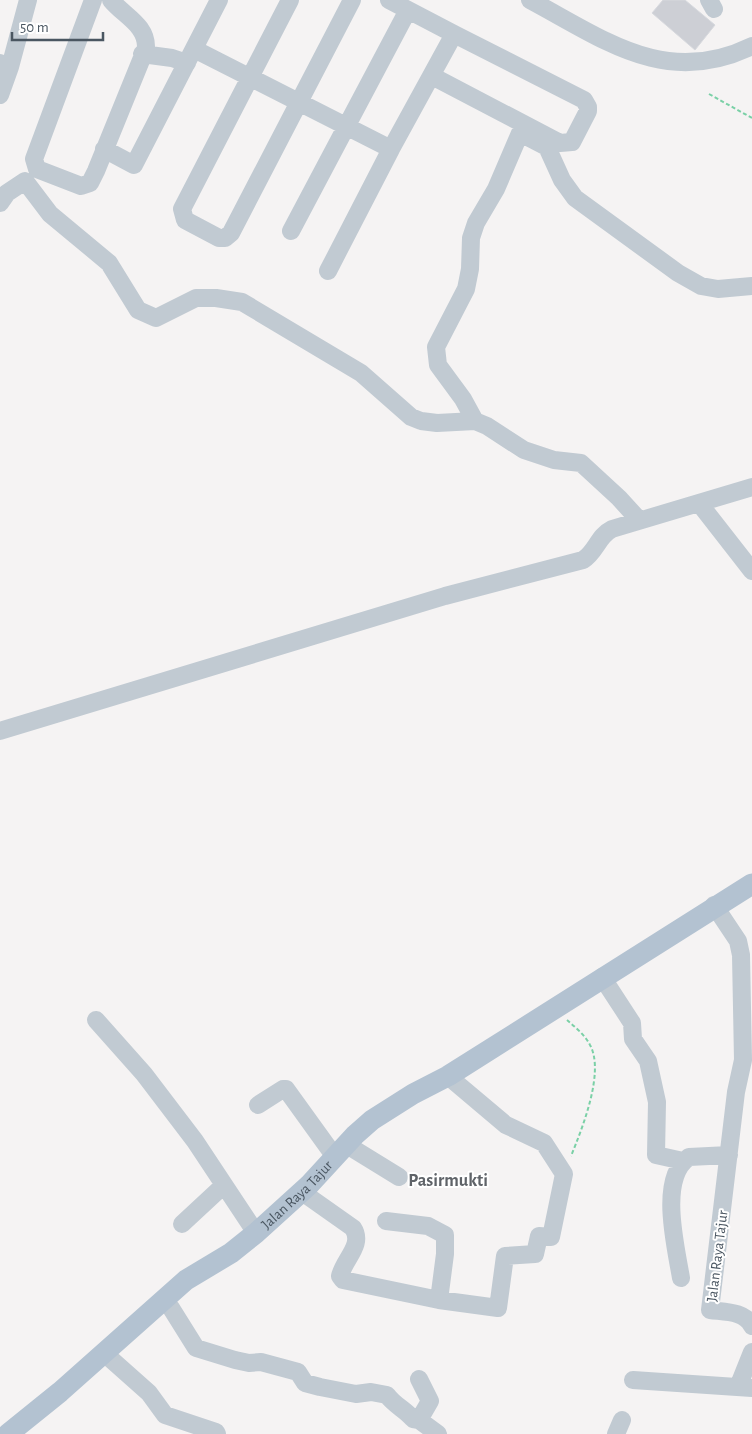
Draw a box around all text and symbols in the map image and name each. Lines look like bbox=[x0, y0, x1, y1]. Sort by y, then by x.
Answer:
scale bar bbox=[12, 10, 104, 42]
text: 50 m bbox=[20, 20, 49, 35]
street label: Jalan Raya Tajur bbox=[259, 1158, 336, 1232]
district label: Pasirmukti bbox=[408, 1172, 488, 1190]
street label: Jalan Raya Tajur bbox=[704, 1209, 731, 1303]

